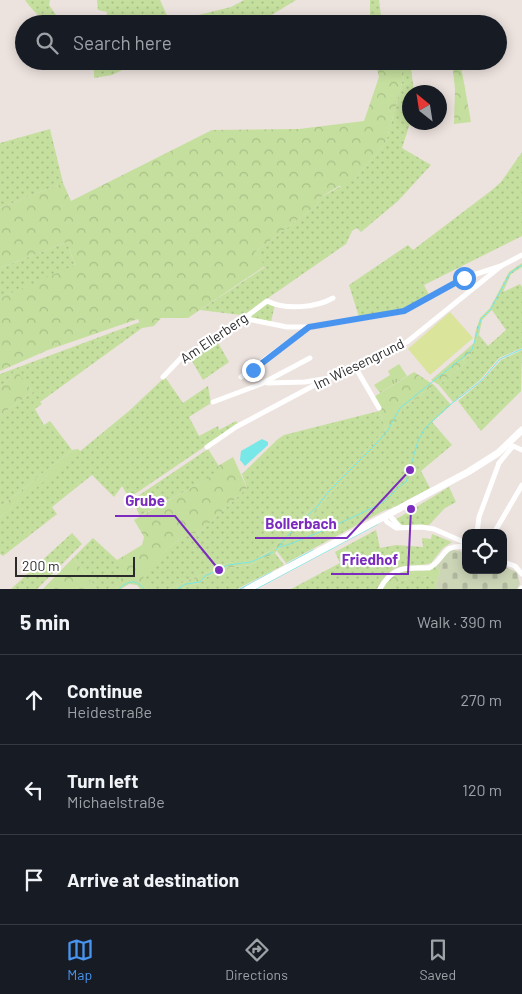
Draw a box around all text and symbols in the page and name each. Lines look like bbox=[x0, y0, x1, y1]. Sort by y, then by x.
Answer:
search box bbox=[15, 15, 507, 70]
icon: search bbox=[33, 29, 61, 57]
text: Search here bbox=[73, 31, 172, 54]
north arrow bbox=[402, 85, 447, 130]
route start bbox=[453, 267, 476, 290]
street label: Am Ellerberg bbox=[177, 309, 251, 366]
street label: Im Wiesengrund bbox=[311, 334, 407, 393]
route end bbox=[242, 359, 265, 382]
callout: Grube bbox=[115, 486, 175, 516]
text: Grube bbox=[125, 491, 165, 509]
callout: Bollerbach bbox=[255, 508, 347, 538]
text: Bollerbach bbox=[265, 514, 337, 532]
map controls bbox=[462, 529, 507, 574]
button: locate bbox=[462, 529, 507, 574]
callout: Friedhof bbox=[331, 544, 408, 574]
text: Friedhof bbox=[342, 550, 398, 568]
scale bar bbox=[15, 554, 135, 577]
text: 200 m bbox=[22, 557, 60, 574]
text: 5 min bbox=[20, 609, 70, 634]
text: Walk · 390 m bbox=[417, 612, 502, 631]
text: Continue bbox=[67, 679, 143, 702]
icon: ahead bbox=[20, 686, 48, 714]
text: 270 m bbox=[460, 690, 502, 709]
text: Heidestraße bbox=[67, 702, 152, 721]
text: Turn left bbox=[67, 769, 138, 792]
icon: left bbox=[20, 776, 48, 804]
text: 120 m bbox=[462, 780, 502, 799]
text: Michaelstraße bbox=[67, 792, 165, 811]
icon: arrive bbox=[20, 866, 48, 894]
text: Arrive at destination bbox=[67, 868, 239, 891]
tab: Map bbox=[66, 936, 94, 983]
tab: Directions bbox=[225, 936, 288, 983]
tab: Saved bbox=[419, 936, 456, 983]

